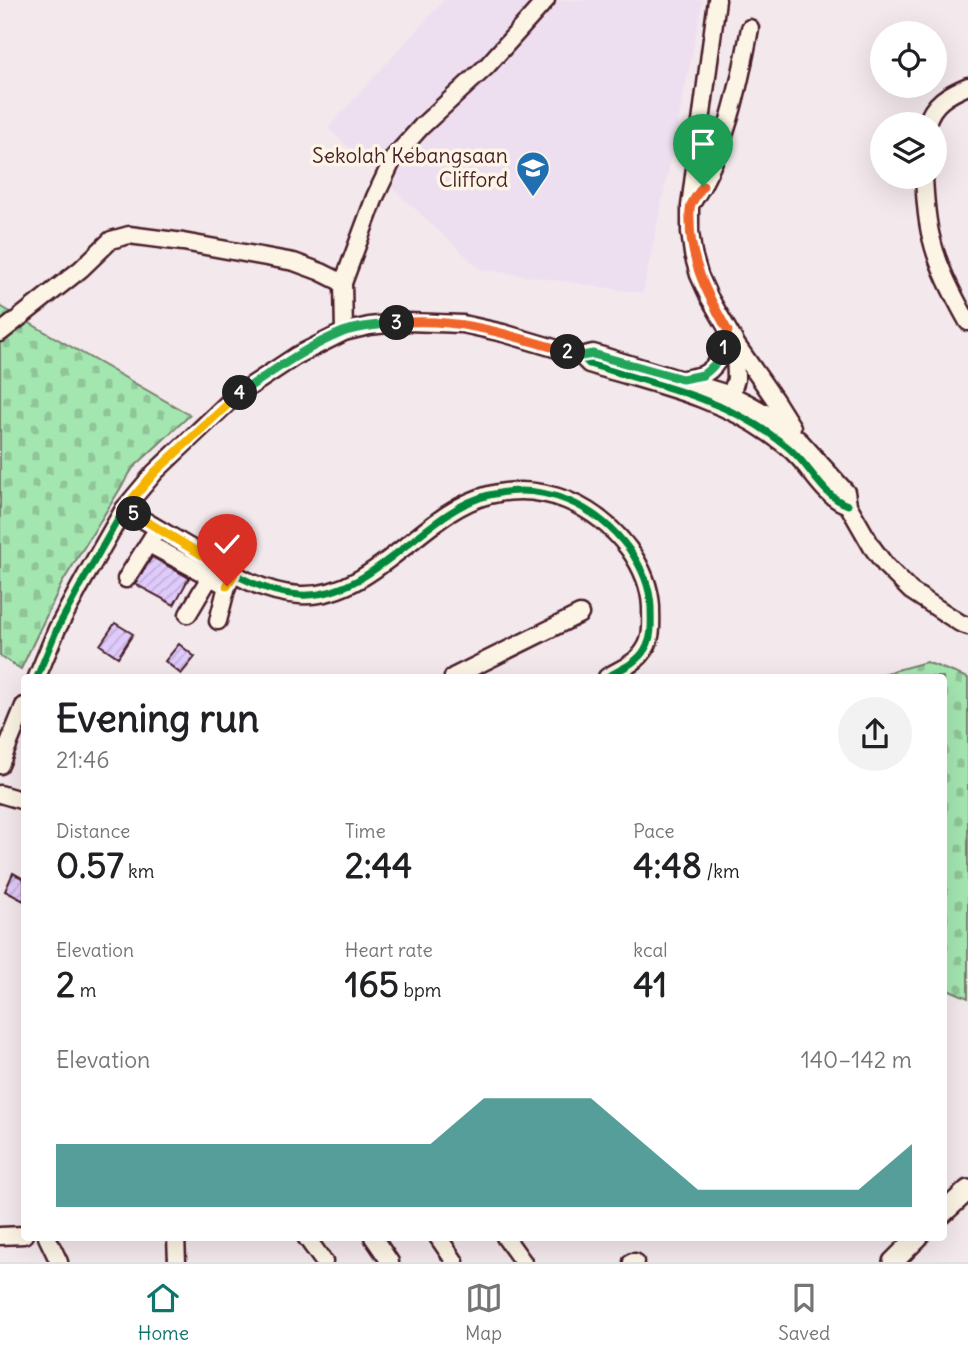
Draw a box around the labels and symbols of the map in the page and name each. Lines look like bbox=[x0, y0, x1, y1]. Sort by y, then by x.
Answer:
pin bbox=[673, 114, 733, 186]
place label: Sekolah Kebangsaan Clifford bbox=[312, 142, 508, 193]
school or university icon: Sekolah Kebangsaan Clifford bbox=[514, 149, 552, 198]
pin: 3 bbox=[380, 306, 414, 340]
pin: 1 bbox=[706, 330, 742, 366]
pin: 2 bbox=[550, 334, 586, 370]
pin: 4 bbox=[222, 376, 258, 410]
pin: 5 bbox=[116, 496, 152, 532]
pin bbox=[197, 514, 257, 586]

